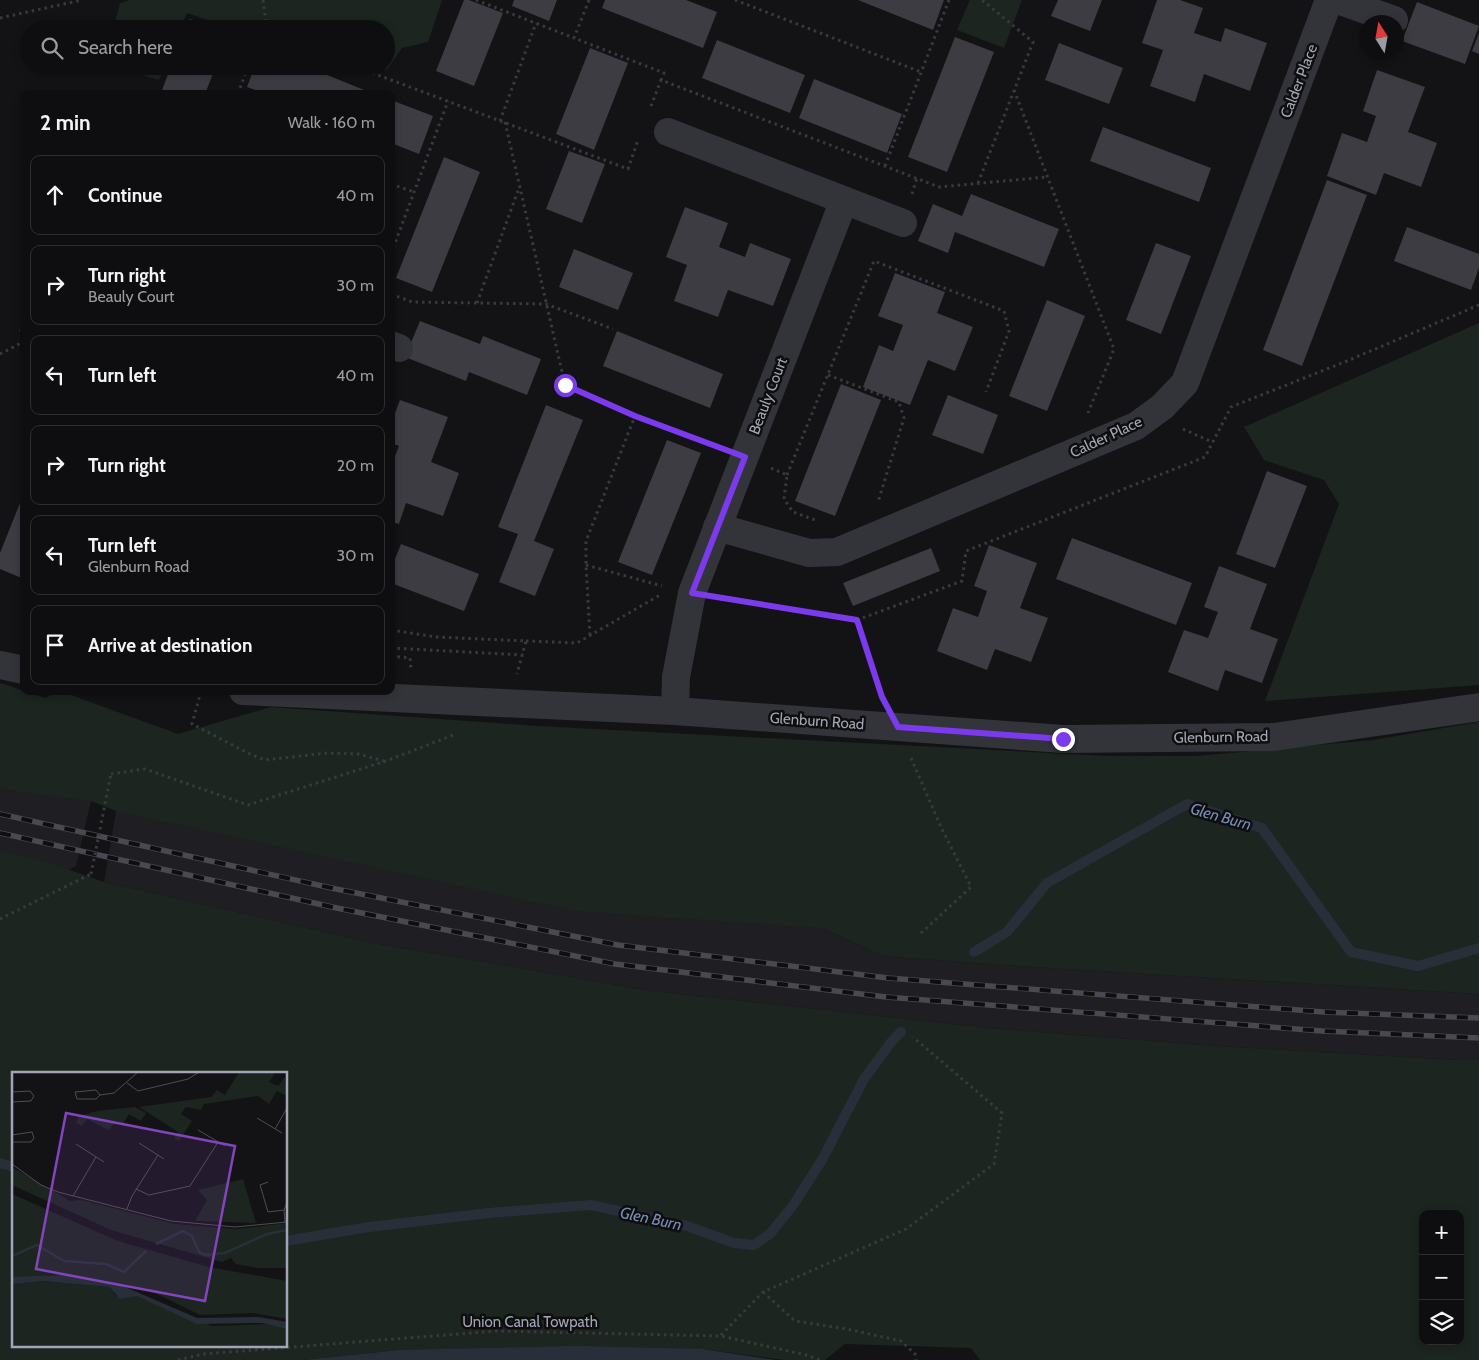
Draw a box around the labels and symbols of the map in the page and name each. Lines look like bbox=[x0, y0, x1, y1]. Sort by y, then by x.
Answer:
north arrow bbox=[1359, 15, 1404, 60]
street label: Calder Place bbox=[1277, 41, 1321, 120]
street label: Beauly Court bbox=[745, 355, 791, 437]
route start bbox=[554, 374, 577, 397]
street label: Calder Place bbox=[1067, 412, 1145, 462]
street label: Glenburn Road bbox=[769, 709, 865, 733]
street label: Glenburn Road bbox=[1173, 727, 1269, 747]
route end bbox=[1052, 728, 1075, 751]
water label: Glen Burn bbox=[1188, 799, 1253, 834]
inset map bbox=[12, 1072, 288, 1348]
water label: Glen Burn bbox=[618, 1203, 683, 1234]
street label: Union Canal Towpath bbox=[462, 1313, 598, 1331]

